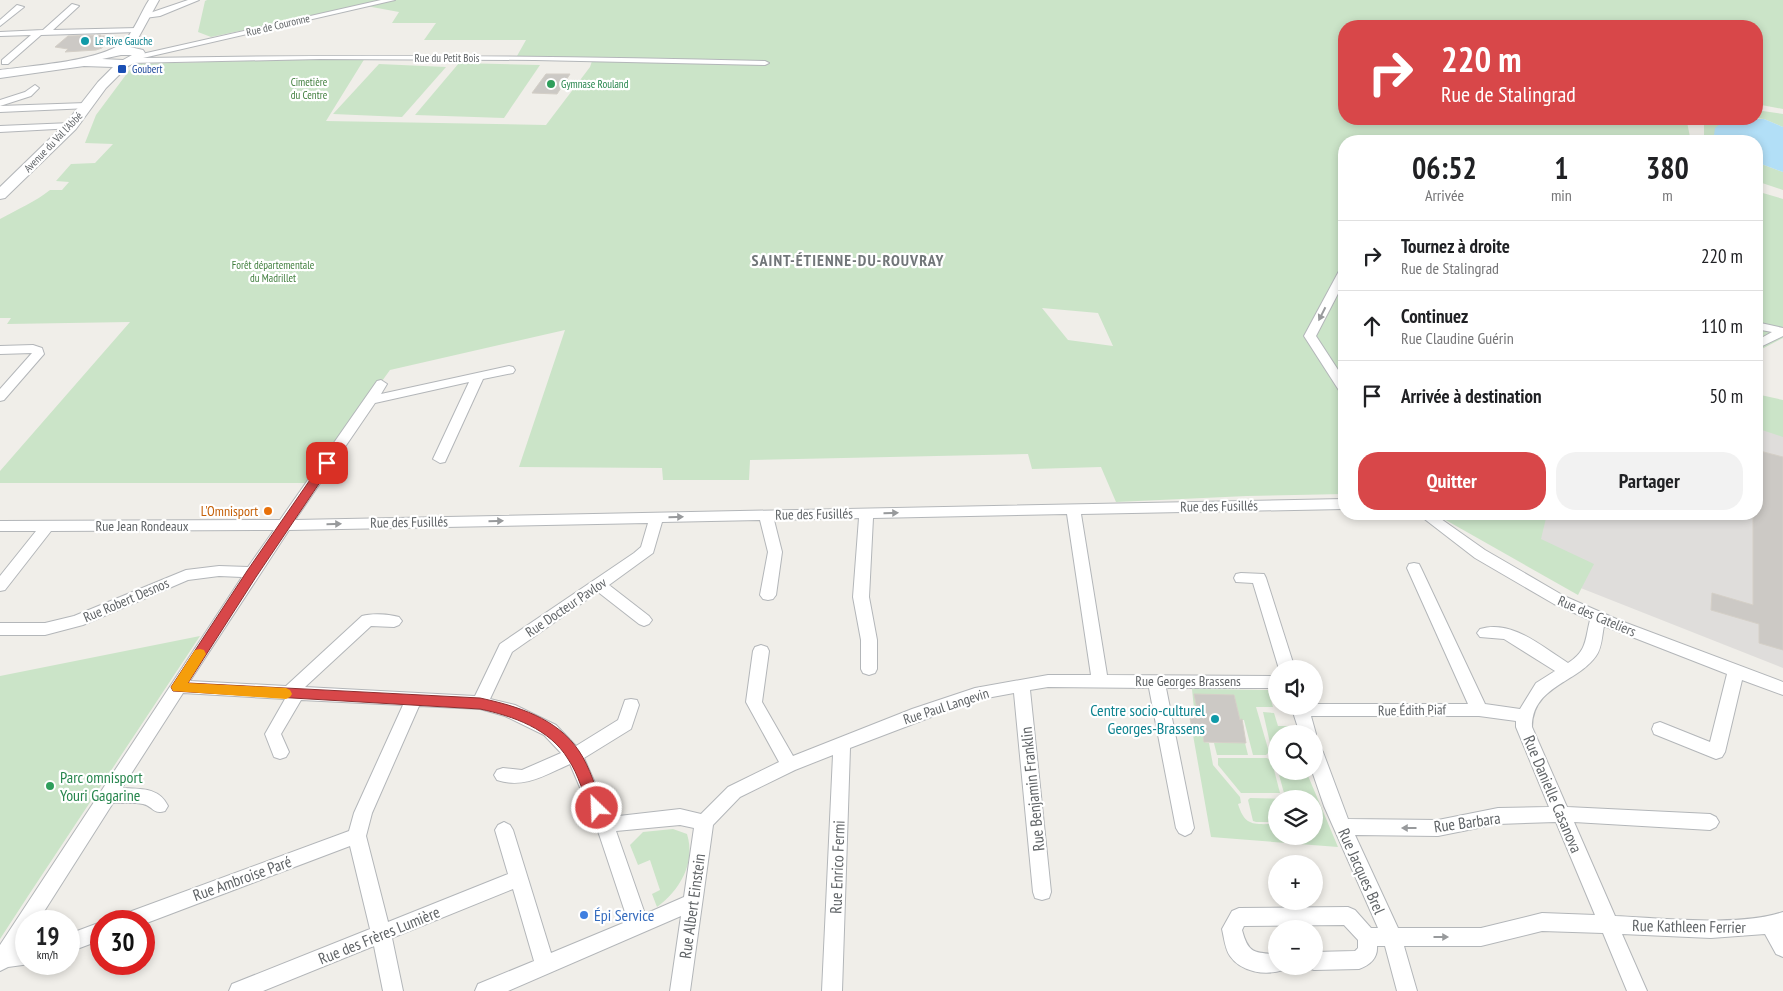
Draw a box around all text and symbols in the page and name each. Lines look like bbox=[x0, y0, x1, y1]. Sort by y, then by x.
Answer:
street label: Rue de Couronne bbox=[245, 11, 312, 39]
place label: Le Rive Gauche bbox=[95, 34, 153, 48]
marker: Le Rive Gauche bbox=[79, 35, 91, 47]
text: 220 m bbox=[1441, 36, 1522, 82]
icon: right bbox=[1358, 40, 1423, 105]
street label: Rue du Petit Bois bbox=[415, 51, 480, 65]
place label: Goubert bbox=[132, 62, 163, 76]
marker: Goubert bbox=[116, 63, 128, 75]
park label: Cimetière du Centre bbox=[291, 75, 328, 102]
place label: Gymnase Rouland bbox=[561, 77, 629, 91]
marker: Gymnase Rouland bbox=[545, 78, 557, 90]
text: Rue de Stalingrad bbox=[1441, 80, 1576, 108]
street label: Avenue du Val l'Abbé bbox=[21, 109, 86, 175]
text: 06:52 bbox=[1412, 148, 1477, 187]
text: 1 bbox=[1554, 148, 1569, 187]
text: 380 bbox=[1646, 148, 1689, 187]
text: Arrivée bbox=[1425, 185, 1464, 205]
text: min bbox=[1551, 185, 1572, 205]
text: m bbox=[1662, 185, 1673, 205]
text: Tournez à droite bbox=[1401, 234, 1510, 258]
icon: right bbox=[1358, 242, 1386, 270]
text: 220 m bbox=[1701, 244, 1743, 268]
district label: SAINT-ÉTIENNE-DU-ROUVRAY bbox=[752, 250, 944, 270]
park label: Forêt départementale du Madrillet bbox=[232, 258, 315, 285]
text: Rue de Stalingrad bbox=[1401, 258, 1499, 278]
text: Continuez bbox=[1401, 304, 1468, 328]
one-way arrow bbox=[1318, 307, 1326, 321]
icon: ahead bbox=[1358, 312, 1386, 340]
text: 110 m bbox=[1701, 314, 1743, 338]
text: Rue Claudine Guérin bbox=[1401, 328, 1514, 348]
icon: arrive bbox=[1358, 382, 1386, 410]
text: Arrivée à destination bbox=[1401, 384, 1542, 408]
text: 50 m bbox=[1710, 384, 1743, 408]
pin bbox=[306, 442, 348, 484]
icon: arrive bbox=[313, 449, 341, 477]
button: Quitter bbox=[1358, 452, 1546, 510]
button: Partager bbox=[1556, 452, 1743, 510]
street label: Rue des Fusillés bbox=[1180, 496, 1258, 516]
place label: L'Omnisport bbox=[201, 502, 258, 520]
street label: Rue des Fusillés bbox=[775, 504, 853, 524]
marker: L'Omnisport bbox=[262, 505, 274, 517]
one-way arrow bbox=[883, 509, 899, 517]
street label: Rue des Fusillés bbox=[370, 512, 448, 532]
one-way arrow bbox=[668, 513, 684, 521]
one-way arrow bbox=[488, 516, 504, 524]
street label: Rue Jean Rondeaux bbox=[95, 517, 189, 535]
one-way arrow bbox=[326, 520, 342, 528]
street label: Rue Docteur Pavlov bbox=[522, 573, 610, 641]
street label: Rue Robert Desnos bbox=[80, 574, 172, 626]
street label: Rue des Cateliers bbox=[1555, 591, 1639, 641]
map controls bbox=[1268, 660, 1323, 975]
button: sound bbox=[1268, 660, 1323, 715]
street label: Rue Georges Brassens bbox=[1135, 672, 1241, 690]
street label: Rue Paul Langevin bbox=[901, 684, 991, 728]
place label: Centre socio-culturel Georges-Brassens bbox=[1090, 700, 1205, 738]
street label: Rue Édith Piaf bbox=[1378, 700, 1447, 720]
marker: Centre socio-culturel Georges-Brassens bbox=[1209, 713, 1221, 725]
button: search bbox=[1268, 725, 1323, 780]
street label: Rue Benjamin Franklin bbox=[1016, 726, 1048, 852]
street label: Rue Danielle Casanova bbox=[1519, 732, 1587, 856]
place label: Parc omnisport Youri Gagarine bbox=[60, 767, 143, 805]
marker: Parc omnisport Youri Gagarine bbox=[44, 780, 56, 792]
position arrow bbox=[570, 781, 622, 833]
button: layers bbox=[1268, 790, 1323, 845]
street label: Rue Barbara bbox=[1432, 807, 1502, 837]
street label: Rue Enrico Fermi bbox=[825, 820, 849, 914]
one-way arrow bbox=[1401, 824, 1417, 832]
street label: Rue Jacques Brel bbox=[1334, 825, 1390, 917]
street label: Rue Ambroise Paré bbox=[190, 851, 294, 905]
street label: Rue Albert Einstein bbox=[675, 852, 709, 960]
button: + bbox=[1268, 855, 1323, 910]
street label: Rue des Frères Lumière bbox=[315, 902, 443, 968]
place label: Épi Service bbox=[594, 905, 654, 925]
marker: Épi Service bbox=[578, 909, 590, 921]
speed limit sign: 30 bbox=[90, 910, 155, 975]
street label: Rue Kathleen Ferrier bbox=[1632, 915, 1747, 937]
text: 19 bbox=[36, 920, 59, 952]
button: − bbox=[1268, 920, 1323, 975]
one-way arrow bbox=[1433, 933, 1449, 941]
text: km/h bbox=[37, 947, 58, 962]

